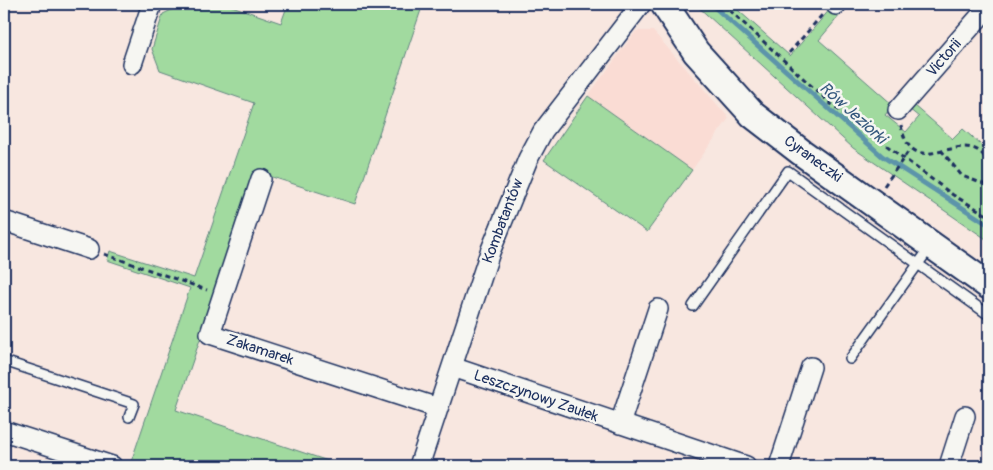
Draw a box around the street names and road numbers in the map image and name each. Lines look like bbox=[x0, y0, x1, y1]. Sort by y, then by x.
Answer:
street label: Victorii bbox=[922, 35, 966, 81]
street label: Cyraneczki bbox=[780, 131, 846, 187]
street label: Kombatantów bbox=[478, 176, 528, 266]
street label: Zakamarek bbox=[224, 330, 297, 370]
street label: Leszczynowy Zaułek bbox=[471, 366, 601, 426]

